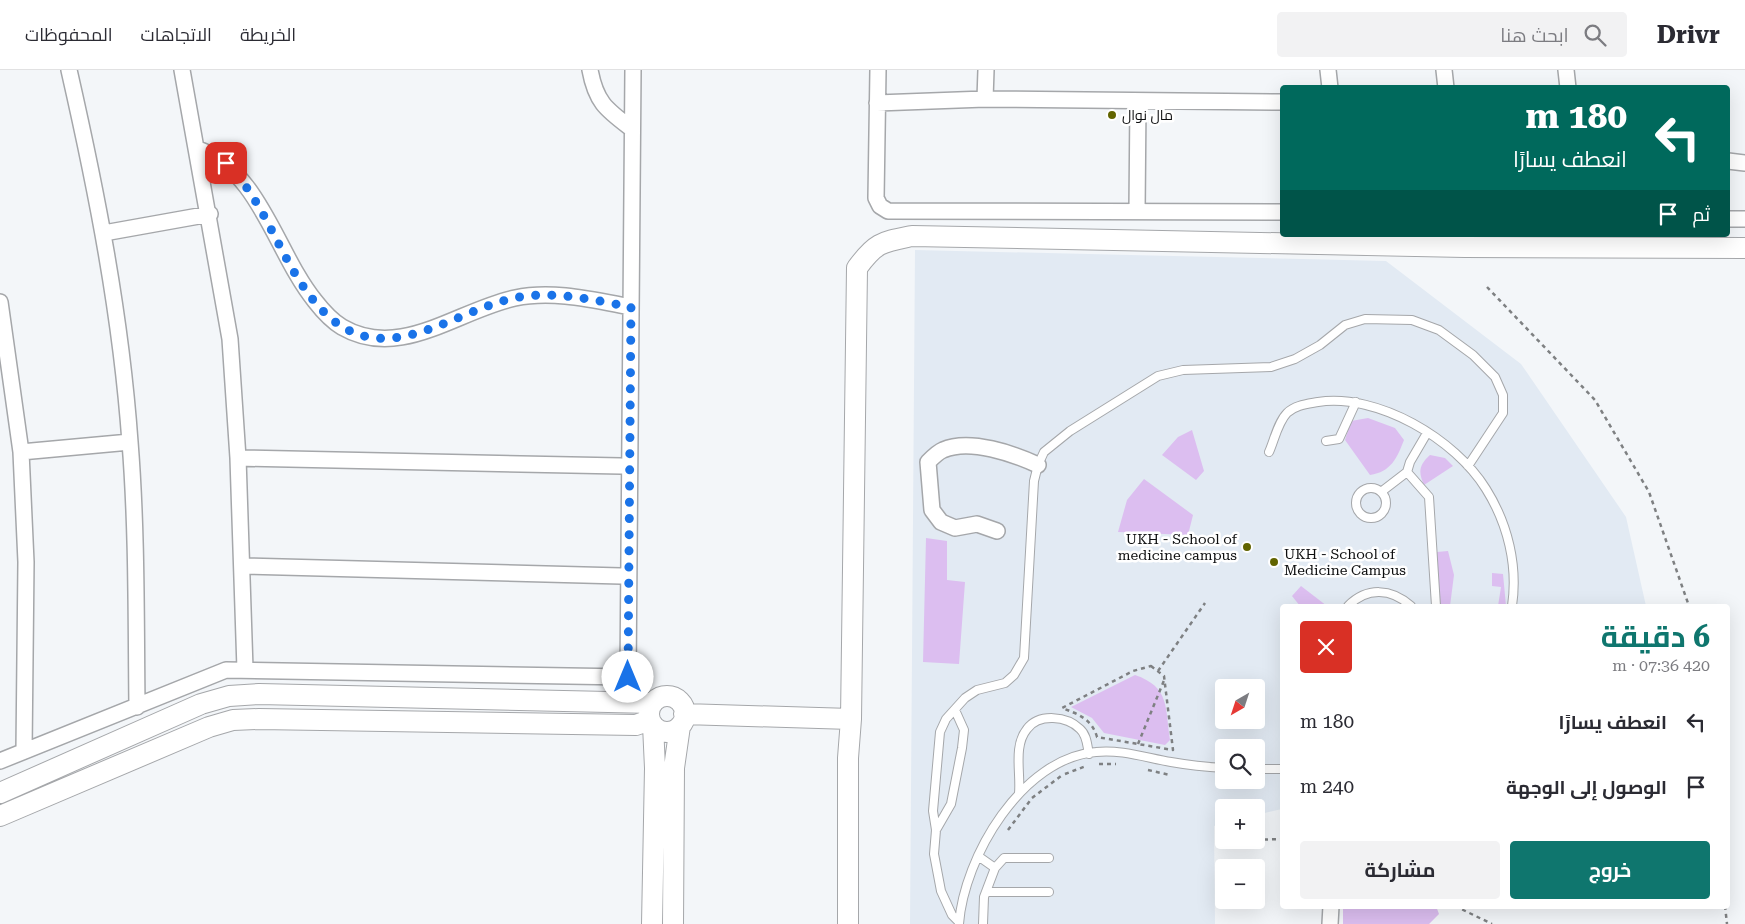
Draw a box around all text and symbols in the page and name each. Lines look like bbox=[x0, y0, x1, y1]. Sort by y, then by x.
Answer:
search box bbox=[1277, 12, 1627, 57]
icon: search bbox=[1581, 21, 1609, 49]
text: Drivr bbox=[1657, 21, 1720, 49]
text: المحفوظات bbox=[25, 24, 113, 45]
text: الاتجاهات bbox=[141, 24, 212, 45]
text: الخريطة bbox=[240, 24, 296, 45]
text: ابحث هنا bbox=[1500, 24, 1569, 47]
text: 180 m bbox=[1526, 96, 1627, 137]
icon: left bbox=[1645, 105, 1710, 170]
place label: مال نوال bbox=[1122, 107, 1173, 124]
marker: مال نوال bbox=[1106, 109, 1118, 121]
pin bbox=[205, 142, 247, 184]
text: انعطف يسارًا bbox=[1513, 147, 1627, 172]
icon: arrive bbox=[212, 149, 240, 177]
icon: arrive bbox=[1654, 200, 1682, 228]
text: ثم bbox=[1692, 203, 1710, 226]
place label: UKH - School of medicine campus bbox=[1118, 531, 1238, 563]
marker: UKH - School of medicine campus bbox=[1241, 541, 1253, 553]
place label: UKH - School of Medicine Campus bbox=[1284, 546, 1406, 578]
marker: UKH - School of Medicine Campus bbox=[1268, 556, 1280, 568]
text: 6 دقيقة bbox=[1601, 619, 1710, 654]
button: close bbox=[1300, 621, 1352, 673]
position arrow bbox=[601, 650, 653, 702]
text: 420 m · 07:36 bbox=[1612, 656, 1710, 675]
north arrow bbox=[1215, 679, 1265, 729]
map controls bbox=[1215, 679, 1265, 909]
icon: left bbox=[1682, 708, 1710, 736]
text: 180 m bbox=[1300, 710, 1354, 733]
text: انعطف يسارًا bbox=[1559, 711, 1667, 734]
button: search bbox=[1215, 739, 1265, 789]
icon: arrive bbox=[1682, 773, 1710, 801]
text: 240 m bbox=[1300, 775, 1354, 798]
text: الوصول إلى الوجهة bbox=[1506, 776, 1667, 799]
button: + bbox=[1215, 799, 1265, 849]
button: مشاركة bbox=[1300, 841, 1500, 899]
button: خروج bbox=[1510, 841, 1710, 899]
button: − bbox=[1215, 859, 1265, 909]

